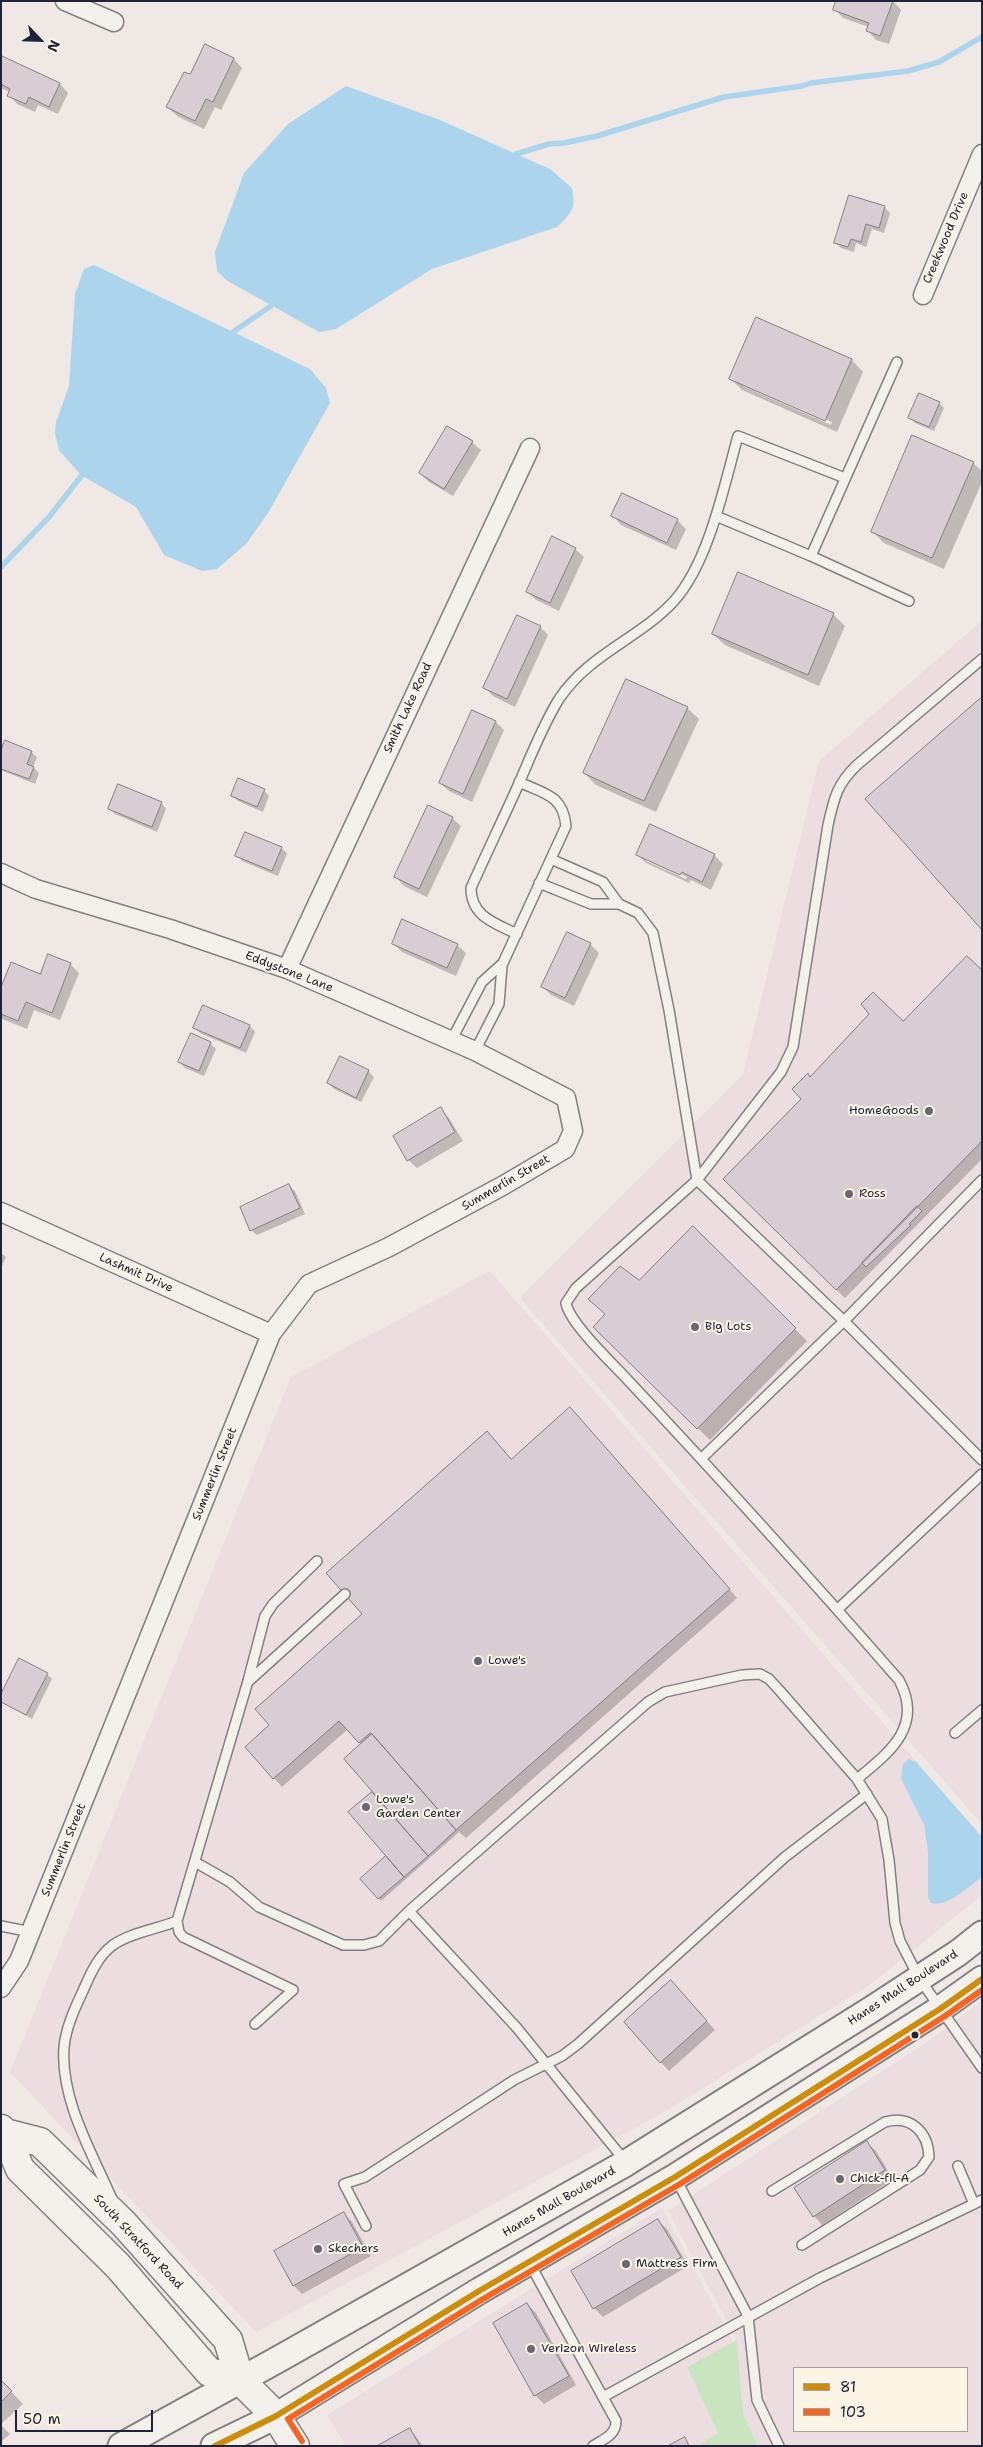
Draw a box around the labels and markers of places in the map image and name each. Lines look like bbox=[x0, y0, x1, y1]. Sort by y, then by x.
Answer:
place label: HomeGoods bbox=[849, 1104, 919, 1118]
marker: HomeGoods bbox=[923, 1105, 935, 1117]
place label: Ross bbox=[859, 1187, 886, 1201]
marker: Ross bbox=[843, 1188, 855, 1200]
place label: Big Lots bbox=[705, 1320, 751, 1334]
marker: Big Lots bbox=[689, 1321, 701, 1333]
place label: Lowe's bbox=[488, 1654, 526, 1668]
marker: Lowe's bbox=[472, 1655, 484, 1667]
place label: Lowe's Garden Center bbox=[376, 1793, 461, 1821]
marker: Lowe's Garden Center bbox=[360, 1801, 372, 1813]
unlabelled marker bbox=[910, 2030, 920, 2040]
place label: Chick-fil-A bbox=[850, 2172, 909, 2186]
marker: Chick-fil-A bbox=[834, 2173, 846, 2185]
place label: Skechers bbox=[328, 2242, 379, 2256]
marker: Skechers bbox=[312, 2243, 324, 2255]
place label: Mattress Firm bbox=[636, 2257, 718, 2271]
marker: Mattress Firm bbox=[620, 2258, 632, 2270]
place label: Verizon Wireless bbox=[541, 2342, 637, 2356]
marker: Verizon Wireless bbox=[525, 2343, 537, 2355]

